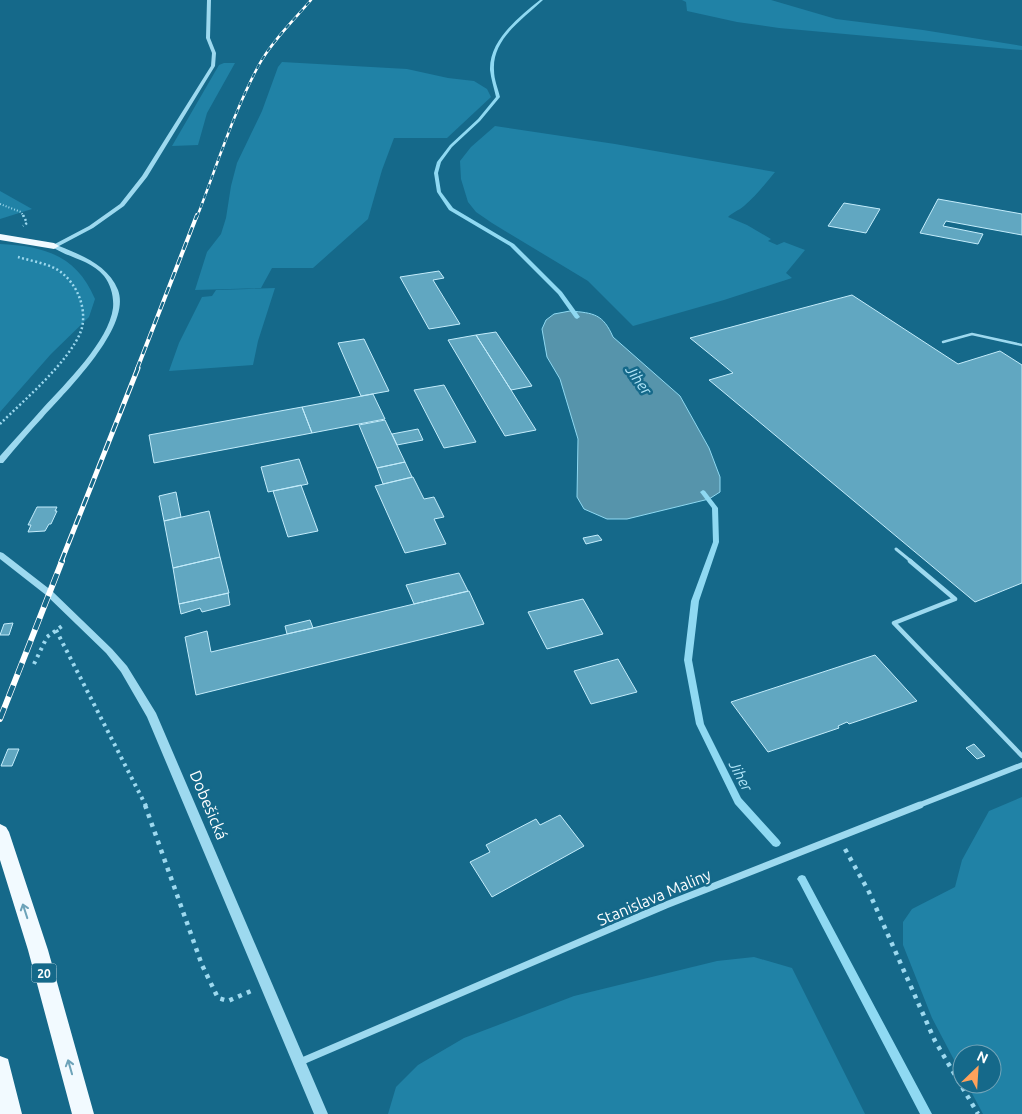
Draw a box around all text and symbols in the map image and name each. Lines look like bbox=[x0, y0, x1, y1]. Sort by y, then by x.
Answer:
water label: Jiher bbox=[622, 361, 656, 399]
water label: Jiher bbox=[725, 757, 757, 795]
street label: Dobešická bbox=[186, 768, 232, 842]
street label: Stanislava Maliny bbox=[594, 865, 714, 929]
one-way arrow bbox=[20, 904, 29, 919]
road number: 20 bbox=[32, 964, 56, 982]
north arrow bbox=[952, 1044, 1002, 1094]
text: N bbox=[974, 1048, 991, 1067]
one-way arrow bbox=[65, 1059, 75, 1075]

